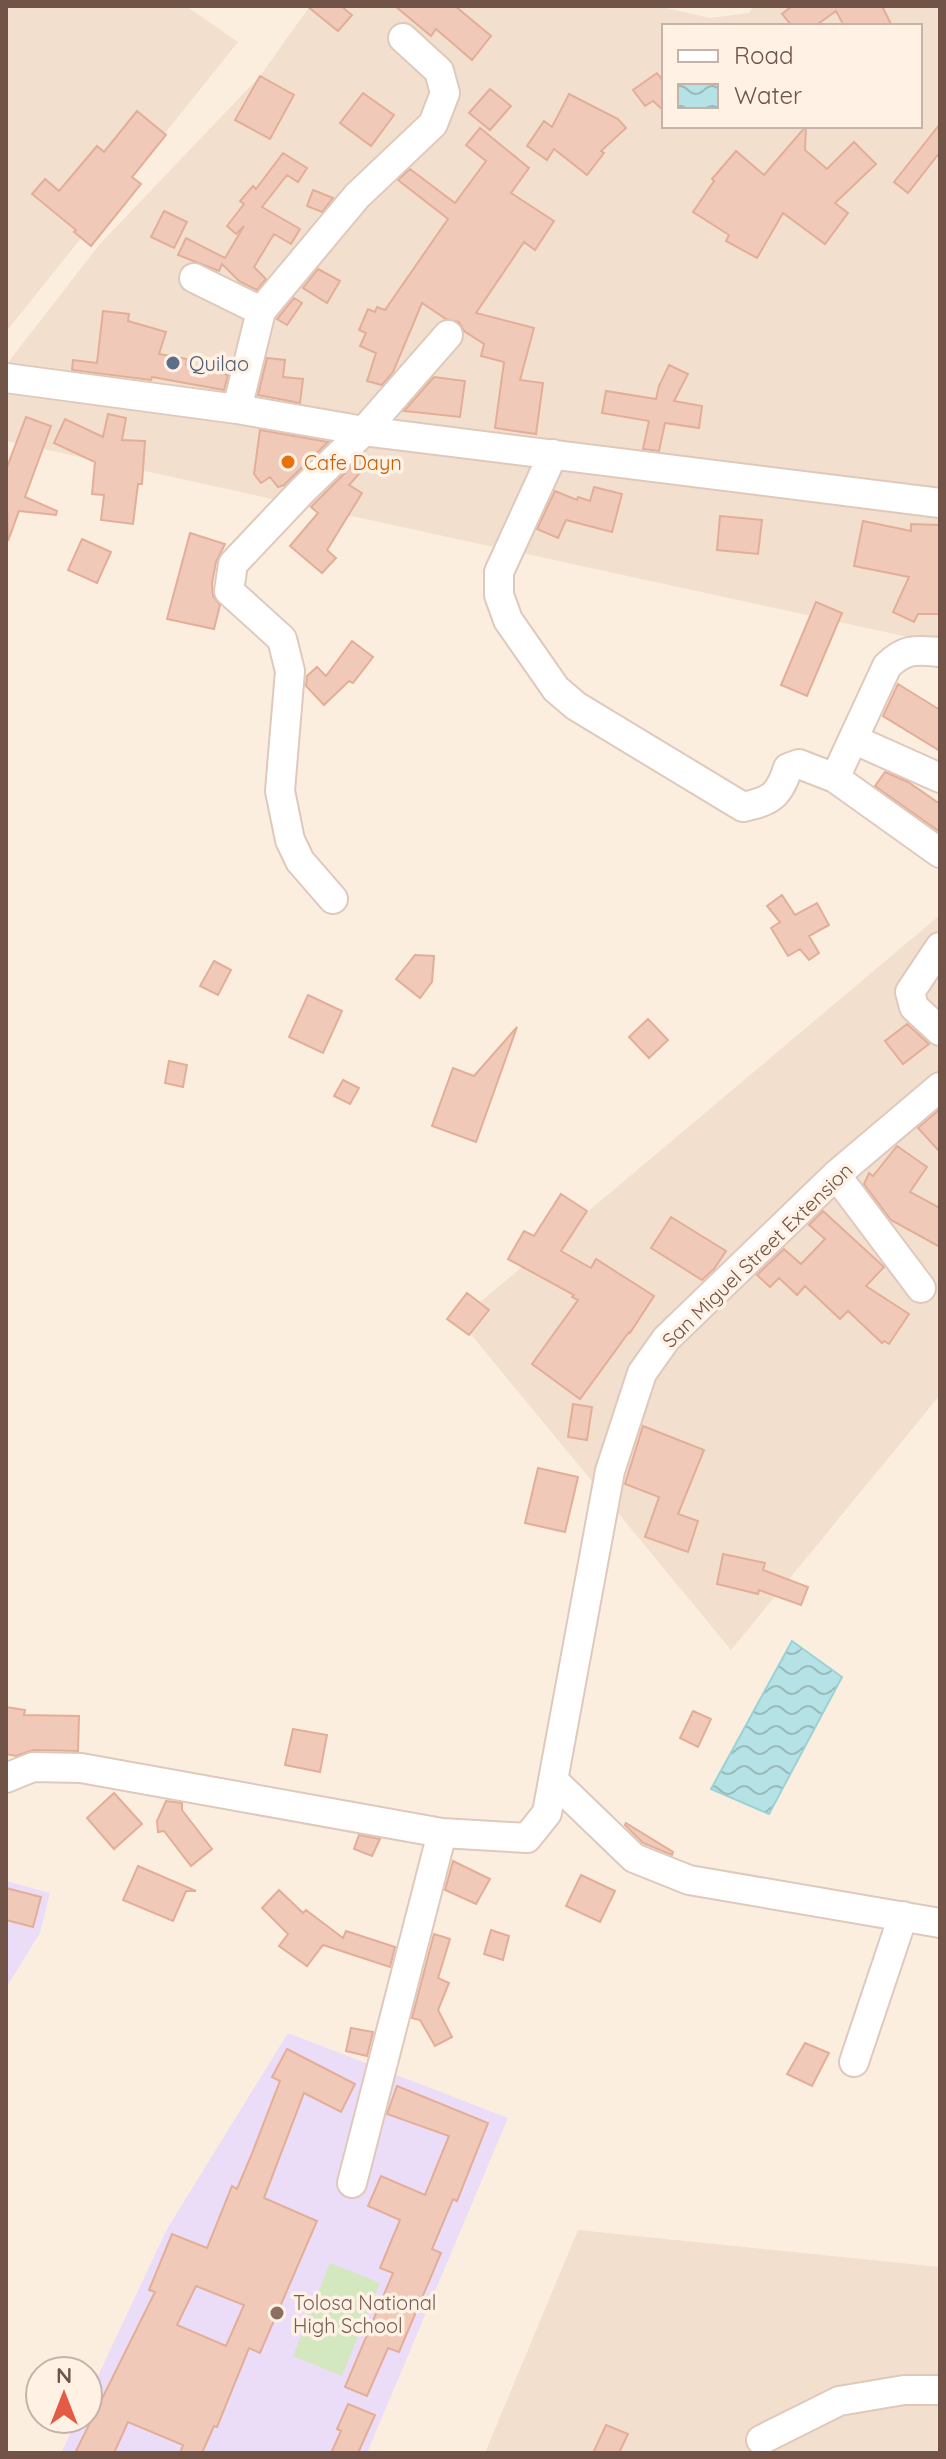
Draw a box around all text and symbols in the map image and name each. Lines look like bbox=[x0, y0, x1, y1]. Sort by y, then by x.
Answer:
legend bbox=[662, 24, 922, 128]
text: Road bbox=[734, 40, 794, 70]
text: Water bbox=[734, 80, 802, 110]
place label: Quilao bbox=[189, 351, 249, 376]
marker: Quilao bbox=[164, 354, 182, 372]
place label: Cafe Dayn bbox=[304, 450, 402, 475]
marker: Cafe Dayn bbox=[279, 453, 297, 471]
street label: San Miguel Street Extension bbox=[657, 1157, 857, 1353]
place label: Tolosa National High School bbox=[293, 2290, 436, 2338]
marker: Tolosa National High School bbox=[268, 2304, 286, 2322]
north arrow bbox=[24, 2355, 104, 2435]
text: N bbox=[56, 2361, 72, 2389]

